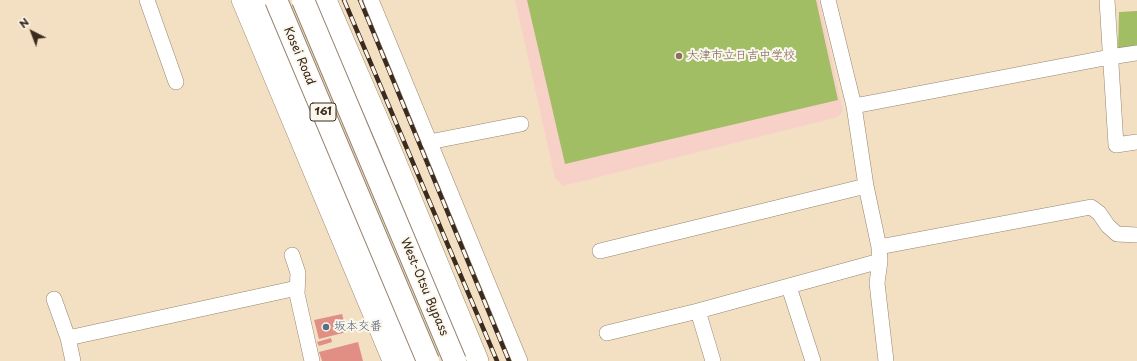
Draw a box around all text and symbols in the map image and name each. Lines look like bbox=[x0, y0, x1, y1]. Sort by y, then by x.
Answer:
north arrow bbox=[12, 12, 52, 52]
text: N bbox=[15, 13, 33, 32]
street label: Kosei Road bbox=[280, 25, 318, 87]
place label: 大津市立日吉中学校 bbox=[687, 49, 795, 63]
marker: 大津市立日吉中学校 bbox=[674, 51, 684, 61]
road number: 161 bbox=[310, 103, 336, 121]
street label: West-Otsu Bypass bbox=[397, 236, 451, 338]
place label: 坂本交番 bbox=[334, 320, 382, 334]
marker: 坂本交番 bbox=[321, 322, 331, 332]

